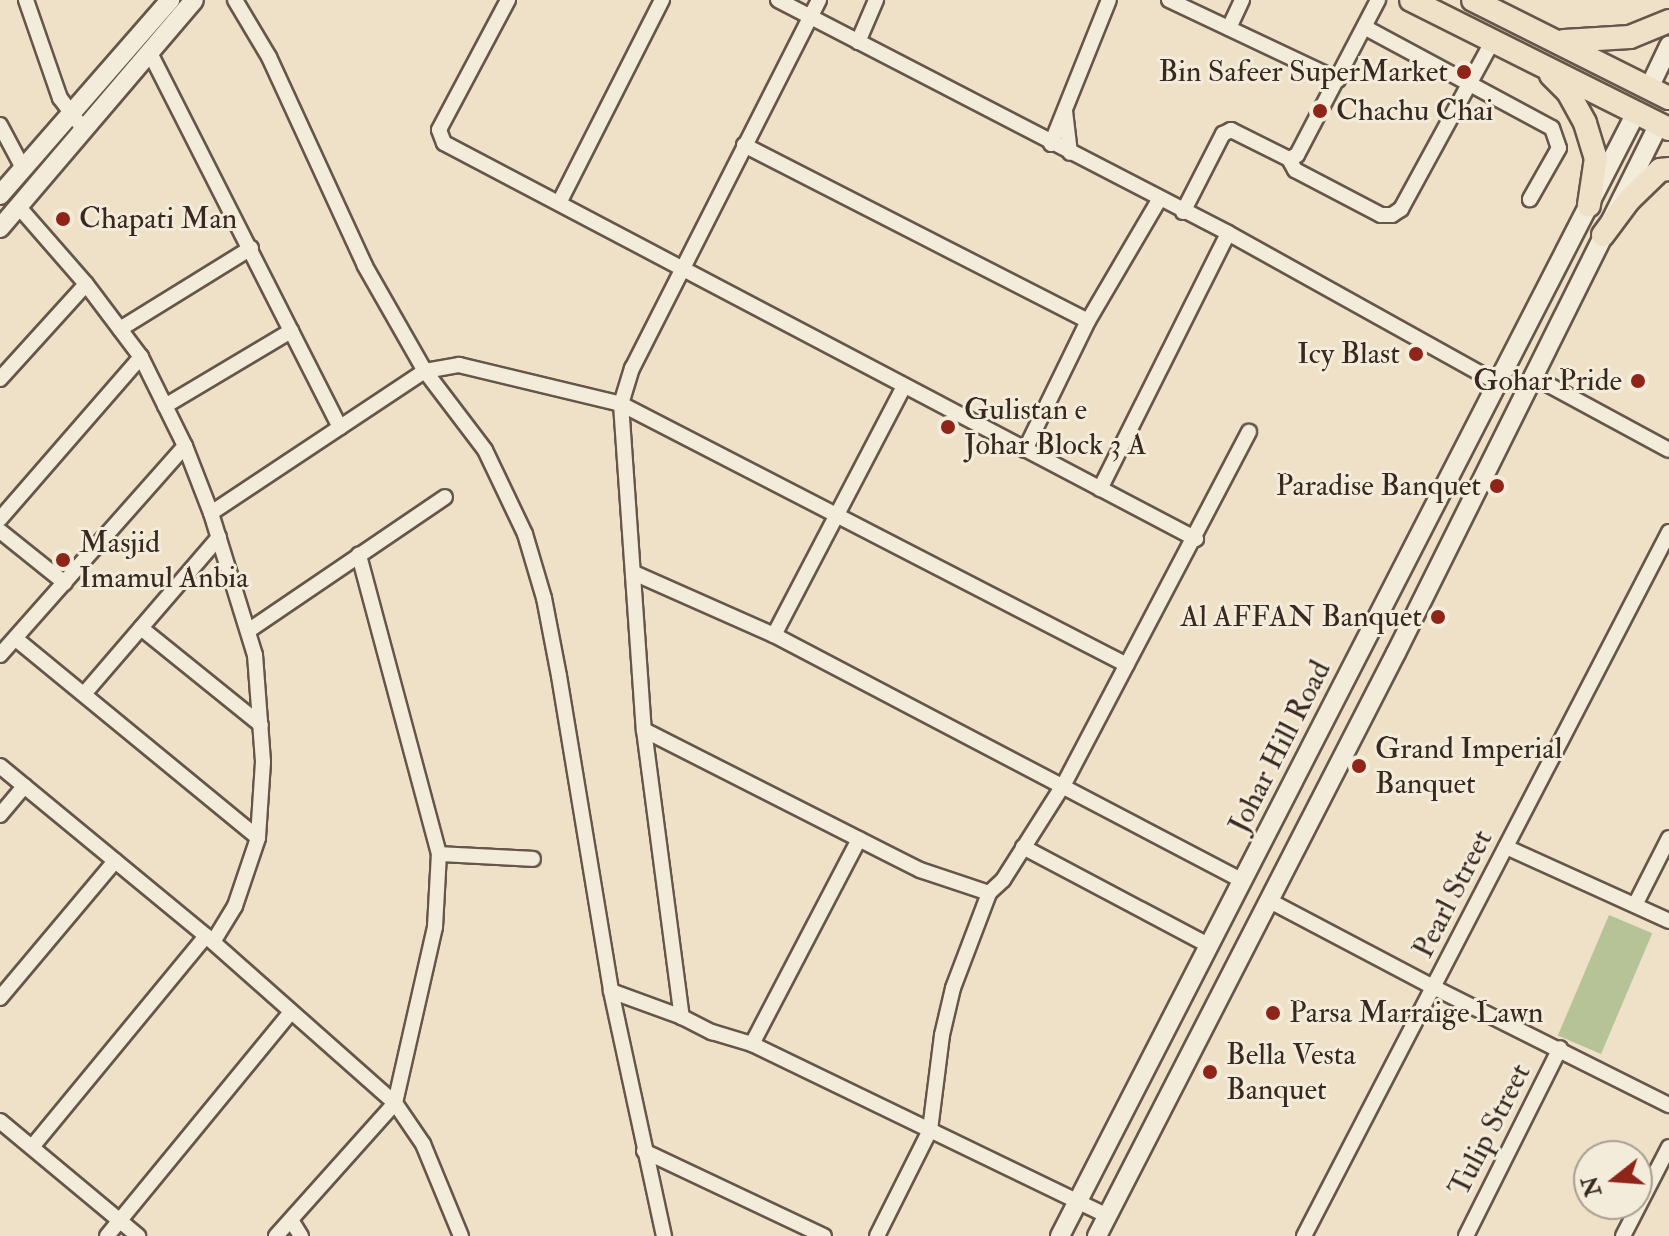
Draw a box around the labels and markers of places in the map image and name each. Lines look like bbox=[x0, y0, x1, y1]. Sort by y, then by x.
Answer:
place label: Bin Safeer SuperMarket bbox=[1159, 54, 1448, 90]
marker: Bin Safeer SuperMarket bbox=[1455, 63, 1473, 81]
place label: Chachu Chai bbox=[1336, 93, 1494, 129]
marker: Chachu Chai bbox=[1311, 102, 1329, 120]
place label: Chapati Man bbox=[79, 201, 237, 237]
marker: Chapati Man bbox=[54, 210, 72, 228]
place label: Icy Blast bbox=[1297, 336, 1400, 372]
marker: Icy Blast bbox=[1407, 345, 1425, 363]
place label: Gohar Pride bbox=[1473, 363, 1622, 399]
marker: Gohar Pride bbox=[1629, 372, 1647, 390]
place label: Gulistan e Johar Block 3 A bbox=[964, 392, 1147, 462]
marker: Gulistan e Johar Block 3 A bbox=[939, 418, 957, 436]
place label: Paradise Banquet bbox=[1276, 468, 1481, 504]
marker: Paradise Banquet bbox=[1488, 477, 1506, 495]
place label: Masjid Imamul Anbia bbox=[79, 525, 249, 596]
marker: Masjid Imamul Anbia bbox=[54, 551, 72, 569]
place label: Al AFFAN Banquet bbox=[1180, 599, 1422, 635]
marker: Al AFFAN Banquet bbox=[1429, 608, 1447, 626]
place label: Grand Imperial Banquet bbox=[1375, 731, 1562, 802]
marker: Grand Imperial Banquet bbox=[1350, 757, 1368, 775]
place label: Parsa Marraige Lawn bbox=[1289, 995, 1543, 1031]
marker: Parsa Marraige Lawn bbox=[1264, 1004, 1282, 1022]
place label: Bella Vesta Banquet bbox=[1226, 1037, 1356, 1108]
marker: Bella Vesta Banquet bbox=[1201, 1063, 1219, 1081]

